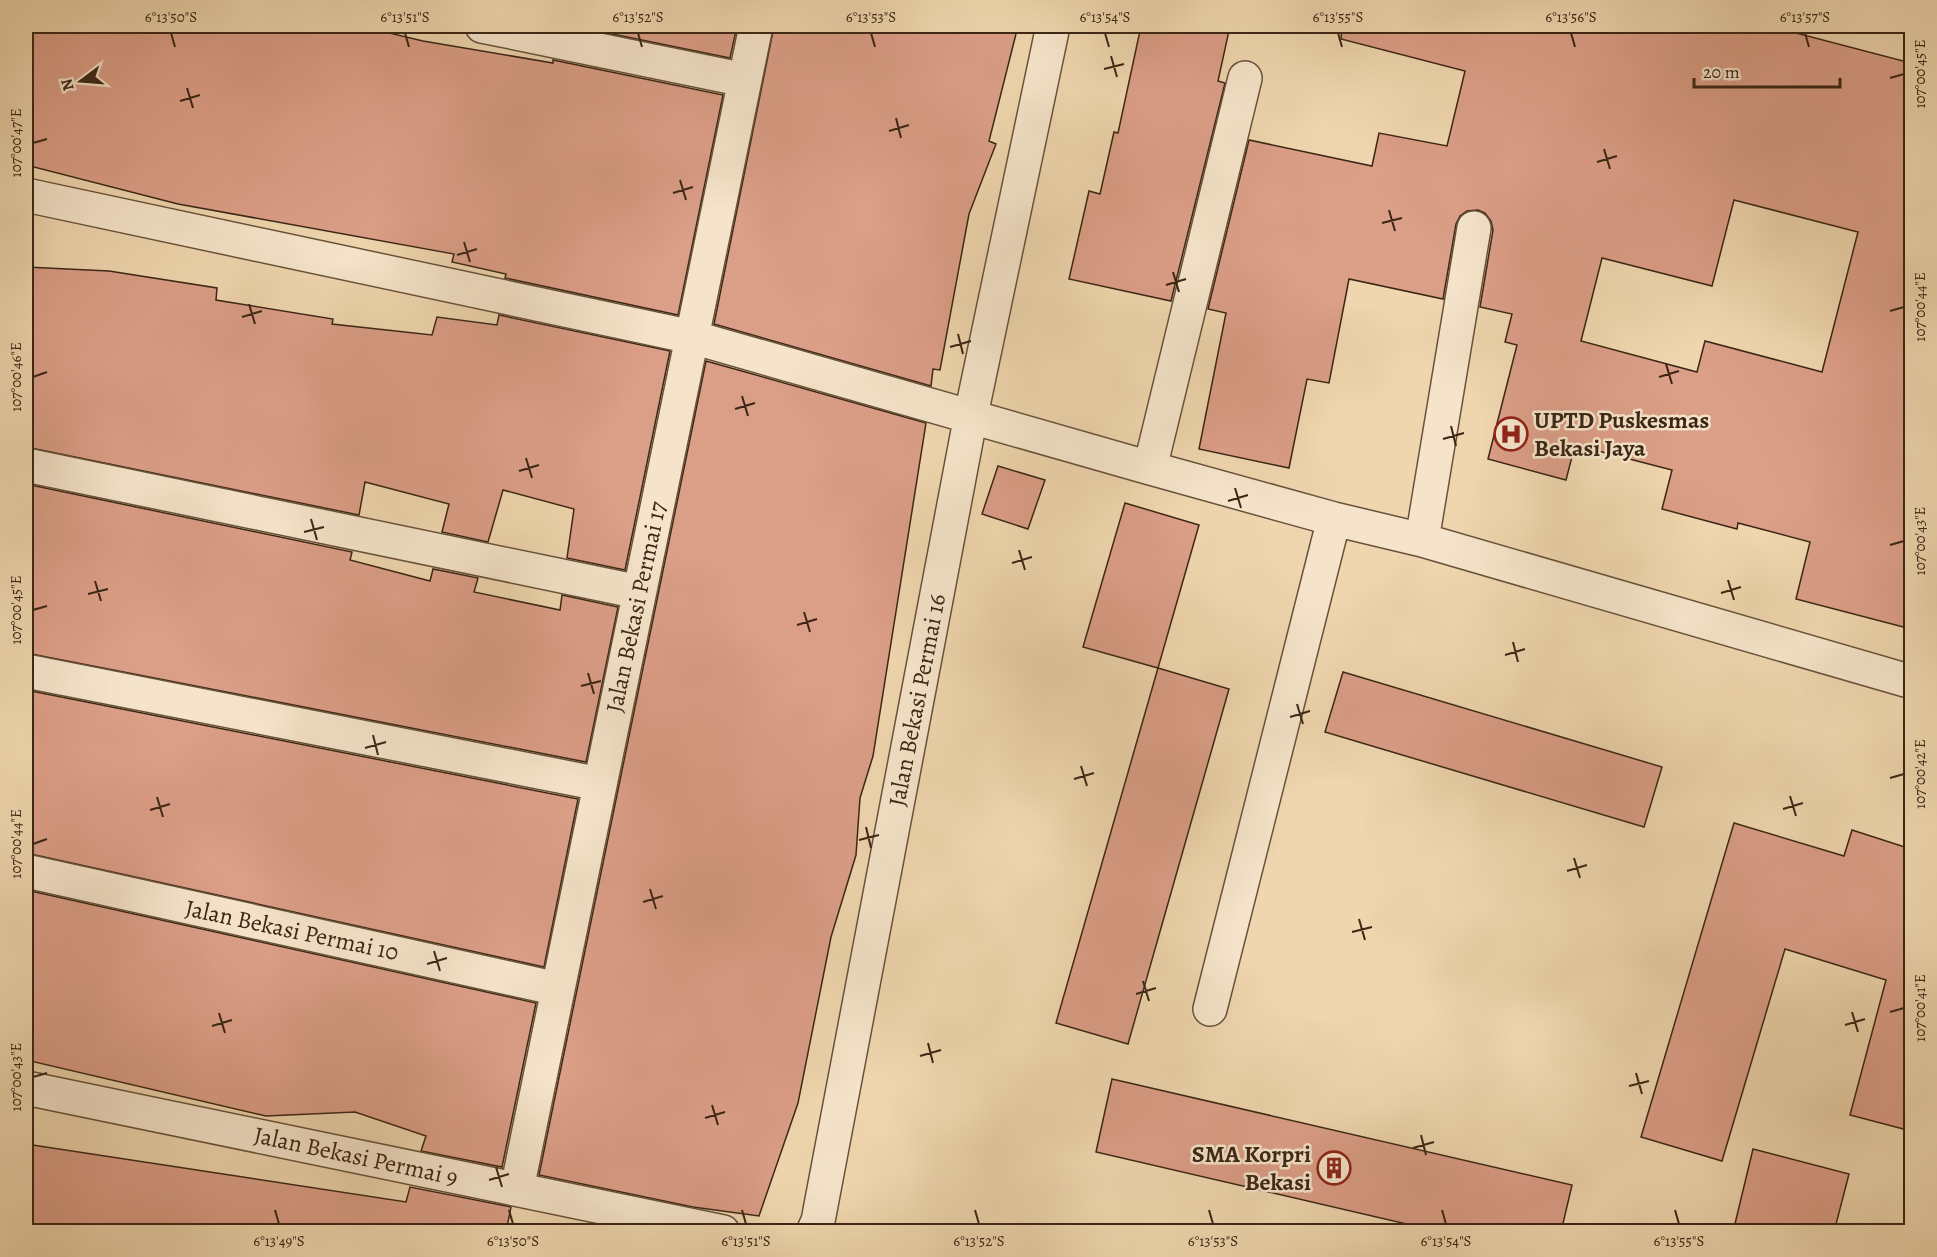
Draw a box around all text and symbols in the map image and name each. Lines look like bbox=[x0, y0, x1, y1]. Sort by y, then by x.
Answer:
text: 6°13'50"S bbox=[145, 7, 197, 27]
text: 6°13'51"S bbox=[380, 7, 430, 27]
text: 6°13'52"S bbox=[612, 7, 664, 27]
text: 6°13'53"S bbox=[846, 7, 896, 27]
text: 6°13'54"S bbox=[1079, 7, 1131, 27]
text: 6°13'55"S bbox=[1313, 7, 1363, 27]
text: 6°13'56"S bbox=[1545, 7, 1597, 27]
text: 6°13'57"S bbox=[1780, 7, 1830, 27]
text: 107°00'45"E bbox=[1910, 39, 1930, 109]
north arrow bbox=[51, 51, 111, 111]
scale bar bbox=[1694, 51, 1840, 89]
text: 20 m bbox=[1703, 60, 1740, 84]
text: N bbox=[55, 76, 80, 93]
text: 107°00'47"E bbox=[6, 108, 26, 178]
text: 107°00'44"E bbox=[1910, 272, 1930, 342]
text: 107°00'46"E bbox=[6, 342, 26, 412]
place label: UPTD Puskesmas Bekasi Jaya bbox=[1534, 404, 1709, 464]
hospital icon: UPTD Puskesmas Bekasi Jaya bbox=[1493, 416, 1529, 452]
street label: Jalan Bekasi Permai 17 bbox=[598, 498, 674, 715]
text: 107°00'43"E bbox=[1910, 507, 1930, 575]
text: 107°00'45"E bbox=[6, 575, 26, 645]
street label: Jalan Bekasi Permai 16 bbox=[881, 591, 953, 809]
text: 107°00'42"E bbox=[1910, 739, 1930, 809]
text: 107°00'44"E bbox=[6, 809, 26, 879]
street label: Jalan Bekasi Permai 10 bbox=[182, 892, 402, 968]
text: 107°00'41"E bbox=[1910, 974, 1930, 1042]
text: 107°00'43"E bbox=[6, 1043, 26, 1111]
street label: Jalan Bekasi Permai 9 bbox=[251, 1119, 461, 1193]
place label: SMA Korpri Bekasi bbox=[1192, 1138, 1311, 1198]
building icon: SMA Korpri Bekasi bbox=[1316, 1150, 1352, 1186]
text: 6°13'49"S bbox=[253, 1231, 305, 1251]
text: 6°13'50"S bbox=[487, 1231, 539, 1251]
text: 6°13'51"S bbox=[721, 1231, 771, 1251]
text: 6°13'52"S bbox=[953, 1231, 1005, 1251]
text: 6°13'53"S bbox=[1188, 1231, 1238, 1251]
text: 6°13'54"S bbox=[1420, 1231, 1472, 1251]
text: 6°13'55"S bbox=[1654, 1231, 1704, 1251]

